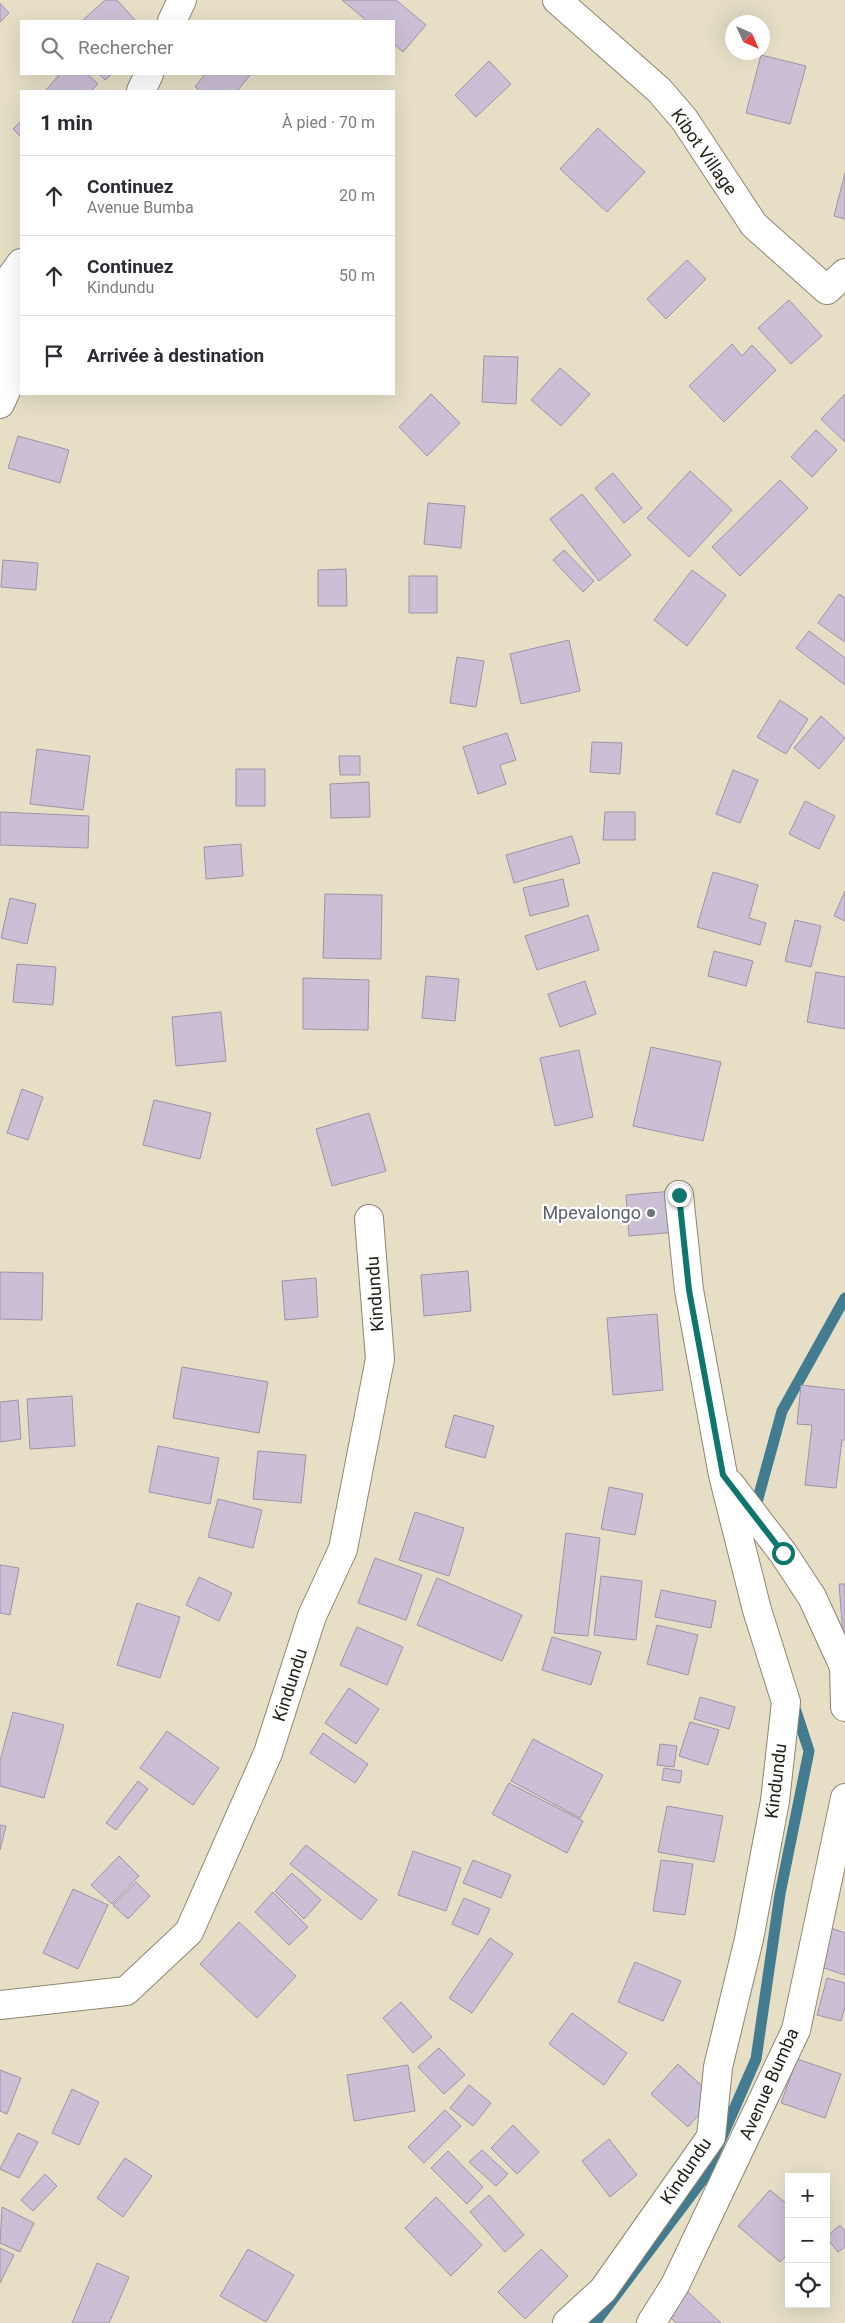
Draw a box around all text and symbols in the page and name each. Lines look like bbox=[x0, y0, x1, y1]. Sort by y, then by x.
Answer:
north arrow bbox=[725, 15, 770, 60]
search box bbox=[20, 20, 395, 75]
icon: search bbox=[38, 34, 66, 62]
text: Rechercher bbox=[78, 36, 173, 59]
street label: Kibot Village bbox=[667, 105, 742, 199]
text: 1 min bbox=[40, 111, 93, 135]
text: À pied · 70 m bbox=[282, 113, 375, 132]
text: Continuez bbox=[87, 175, 173, 198]
icon: ahead bbox=[40, 182, 68, 210]
text: 20 m bbox=[339, 186, 375, 205]
text: Avenue Bumba bbox=[87, 198, 194, 217]
text: Continuez bbox=[87, 255, 173, 278]
icon: ahead bbox=[40, 262, 68, 290]
text: 50 m bbox=[339, 266, 375, 285]
text: Kindundu bbox=[87, 278, 154, 297]
icon: arrive bbox=[40, 342, 68, 370]
text: Arrivée à destination bbox=[87, 344, 264, 367]
route end bbox=[668, 1184, 691, 1207]
place label: Mpevalongo bbox=[542, 1202, 641, 1223]
marker: Mpevalongo bbox=[645, 1207, 657, 1219]
street label: Kindundu bbox=[361, 1256, 388, 1333]
route start bbox=[772, 1542, 795, 1565]
street label: Kindundu bbox=[268, 1646, 311, 1724]
street label: Kindundu bbox=[760, 1742, 791, 1820]
street label: Avenue Bumba bbox=[735, 2025, 803, 2143]
street label: Kindundu bbox=[656, 2133, 715, 2208]
map controls bbox=[785, 2173, 830, 2308]
button: + bbox=[785, 2173, 830, 2218]
button: − bbox=[785, 2218, 830, 2263]
button: locate bbox=[785, 2263, 830, 2308]

